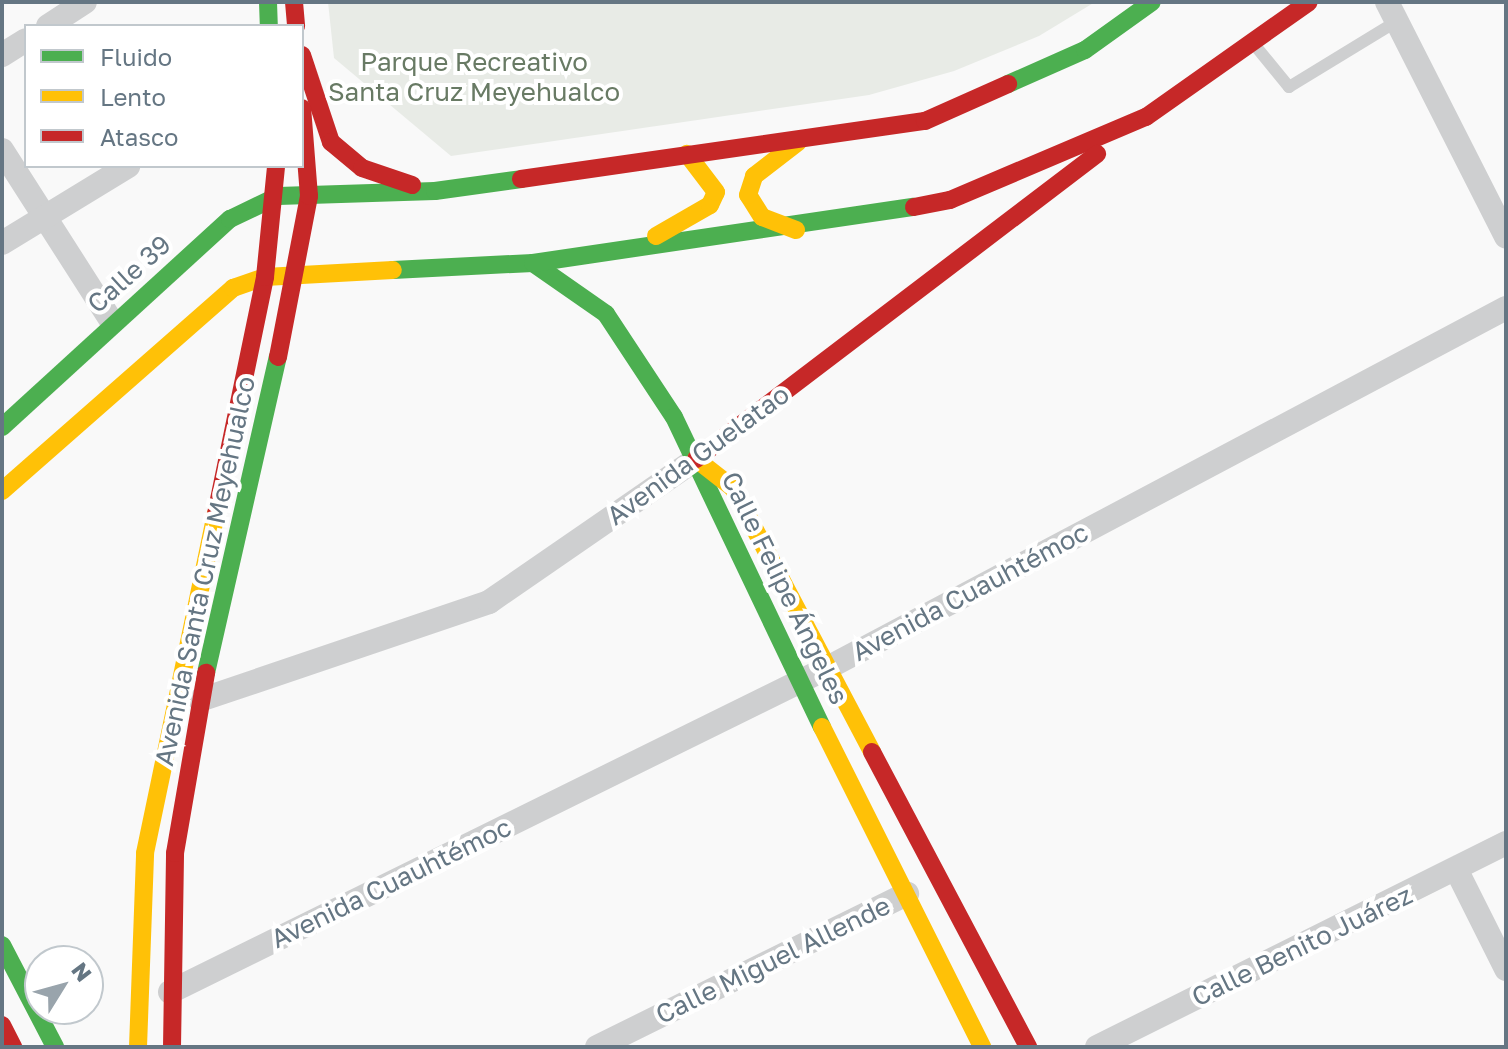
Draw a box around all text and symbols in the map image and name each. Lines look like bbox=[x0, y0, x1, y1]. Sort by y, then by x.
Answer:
legend bbox=[24, 24, 304, 168]
text: Fluido bbox=[100, 42, 172, 71]
park label: Parque Recreativo Santa Cruz Meyehualco bbox=[328, 46, 620, 108]
text: Lento bbox=[100, 82, 166, 111]
text: Atasco bbox=[100, 122, 178, 151]
street label: Calle 39 bbox=[81, 229, 177, 319]
street label: Avenida Santa Cruz Meyehualco bbox=[148, 373, 262, 769]
street label: Avenida Guelatao bbox=[601, 378, 795, 532]
street label: Calle Felipe Ángeles bbox=[715, 467, 855, 709]
street label: Avenida Cuauhtémoc bbox=[847, 517, 1093, 667]
street label: Avenida Cuauhtémoc bbox=[266, 811, 516, 955]
street label: Calle Benito Juárez bbox=[1187, 879, 1417, 1013]
street label: Calle Miguel Allende bbox=[651, 890, 895, 1030]
north arrow bbox=[24, 945, 104, 1025]
text: N bbox=[66, 957, 98, 986]

